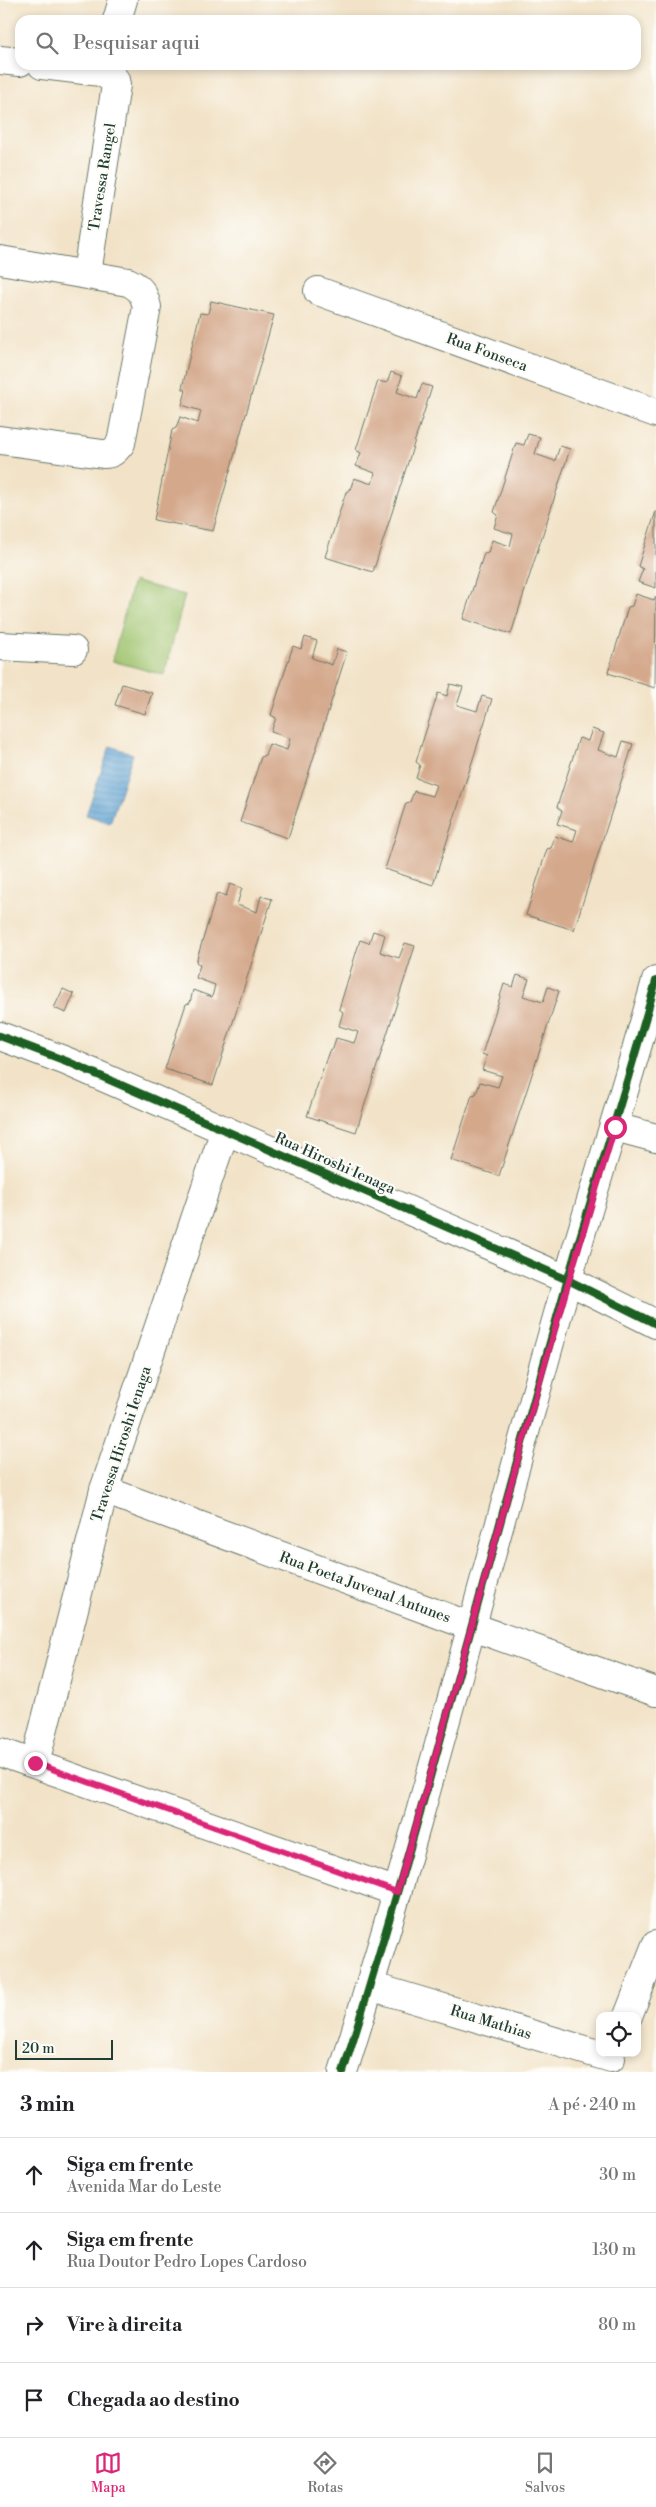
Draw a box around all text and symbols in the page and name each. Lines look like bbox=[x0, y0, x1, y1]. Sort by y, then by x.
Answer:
search box bbox=[15, 15, 641, 70]
icon: search bbox=[33, 29, 61, 57]
text: Pesquisar aqui bbox=[73, 31, 200, 55]
street label: Travessa Rangel bbox=[85, 121, 121, 233]
street label: Rua Fonseca bbox=[444, 329, 530, 376]
route start bbox=[604, 1116, 627, 1139]
street label: Rua Hiroshi Ienaga bbox=[272, 1128, 398, 1199]
street label: Travessa Hiroshi Ienaga bbox=[87, 1363, 156, 1525]
street label: Rua Poeta Juvenal Antunes bbox=[276, 1548, 453, 1627]
route end bbox=[24, 1752, 47, 1775]
street label: Rua Mathias bbox=[448, 2001, 534, 2044]
map controls bbox=[596, 2012, 641, 2057]
button: locate bbox=[596, 2012, 641, 2057]
scale bar bbox=[15, 2037, 112, 2060]
text: 20 m bbox=[22, 2040, 54, 2058]
text: 3 min bbox=[20, 2092, 75, 2118]
text: A pé · 240 m bbox=[548, 2095, 636, 2115]
text: Siga em frente bbox=[67, 2153, 194, 2177]
icon: ahead bbox=[20, 2161, 48, 2189]
text: 30 m bbox=[599, 2165, 636, 2185]
text: Avenida Mar do Leste bbox=[67, 2177, 222, 2197]
text: Siga em frente bbox=[67, 2228, 194, 2252]
icon: ahead bbox=[20, 2236, 48, 2264]
text: 130 m bbox=[592, 2240, 636, 2260]
text: Rua Doutor Pedro Lopes Cardoso bbox=[67, 2252, 307, 2272]
icon: right bbox=[20, 2311, 48, 2339]
text: Vire à direita bbox=[67, 2313, 182, 2337]
text: 80 m bbox=[598, 2315, 636, 2335]
icon: arrive bbox=[20, 2386, 48, 2414]
text: Chegada ao destino bbox=[67, 2388, 240, 2412]
tab: Mapa bbox=[91, 2449, 126, 2497]
tab: Rotas bbox=[307, 2449, 343, 2497]
tab: Salvos bbox=[525, 2449, 565, 2497]

